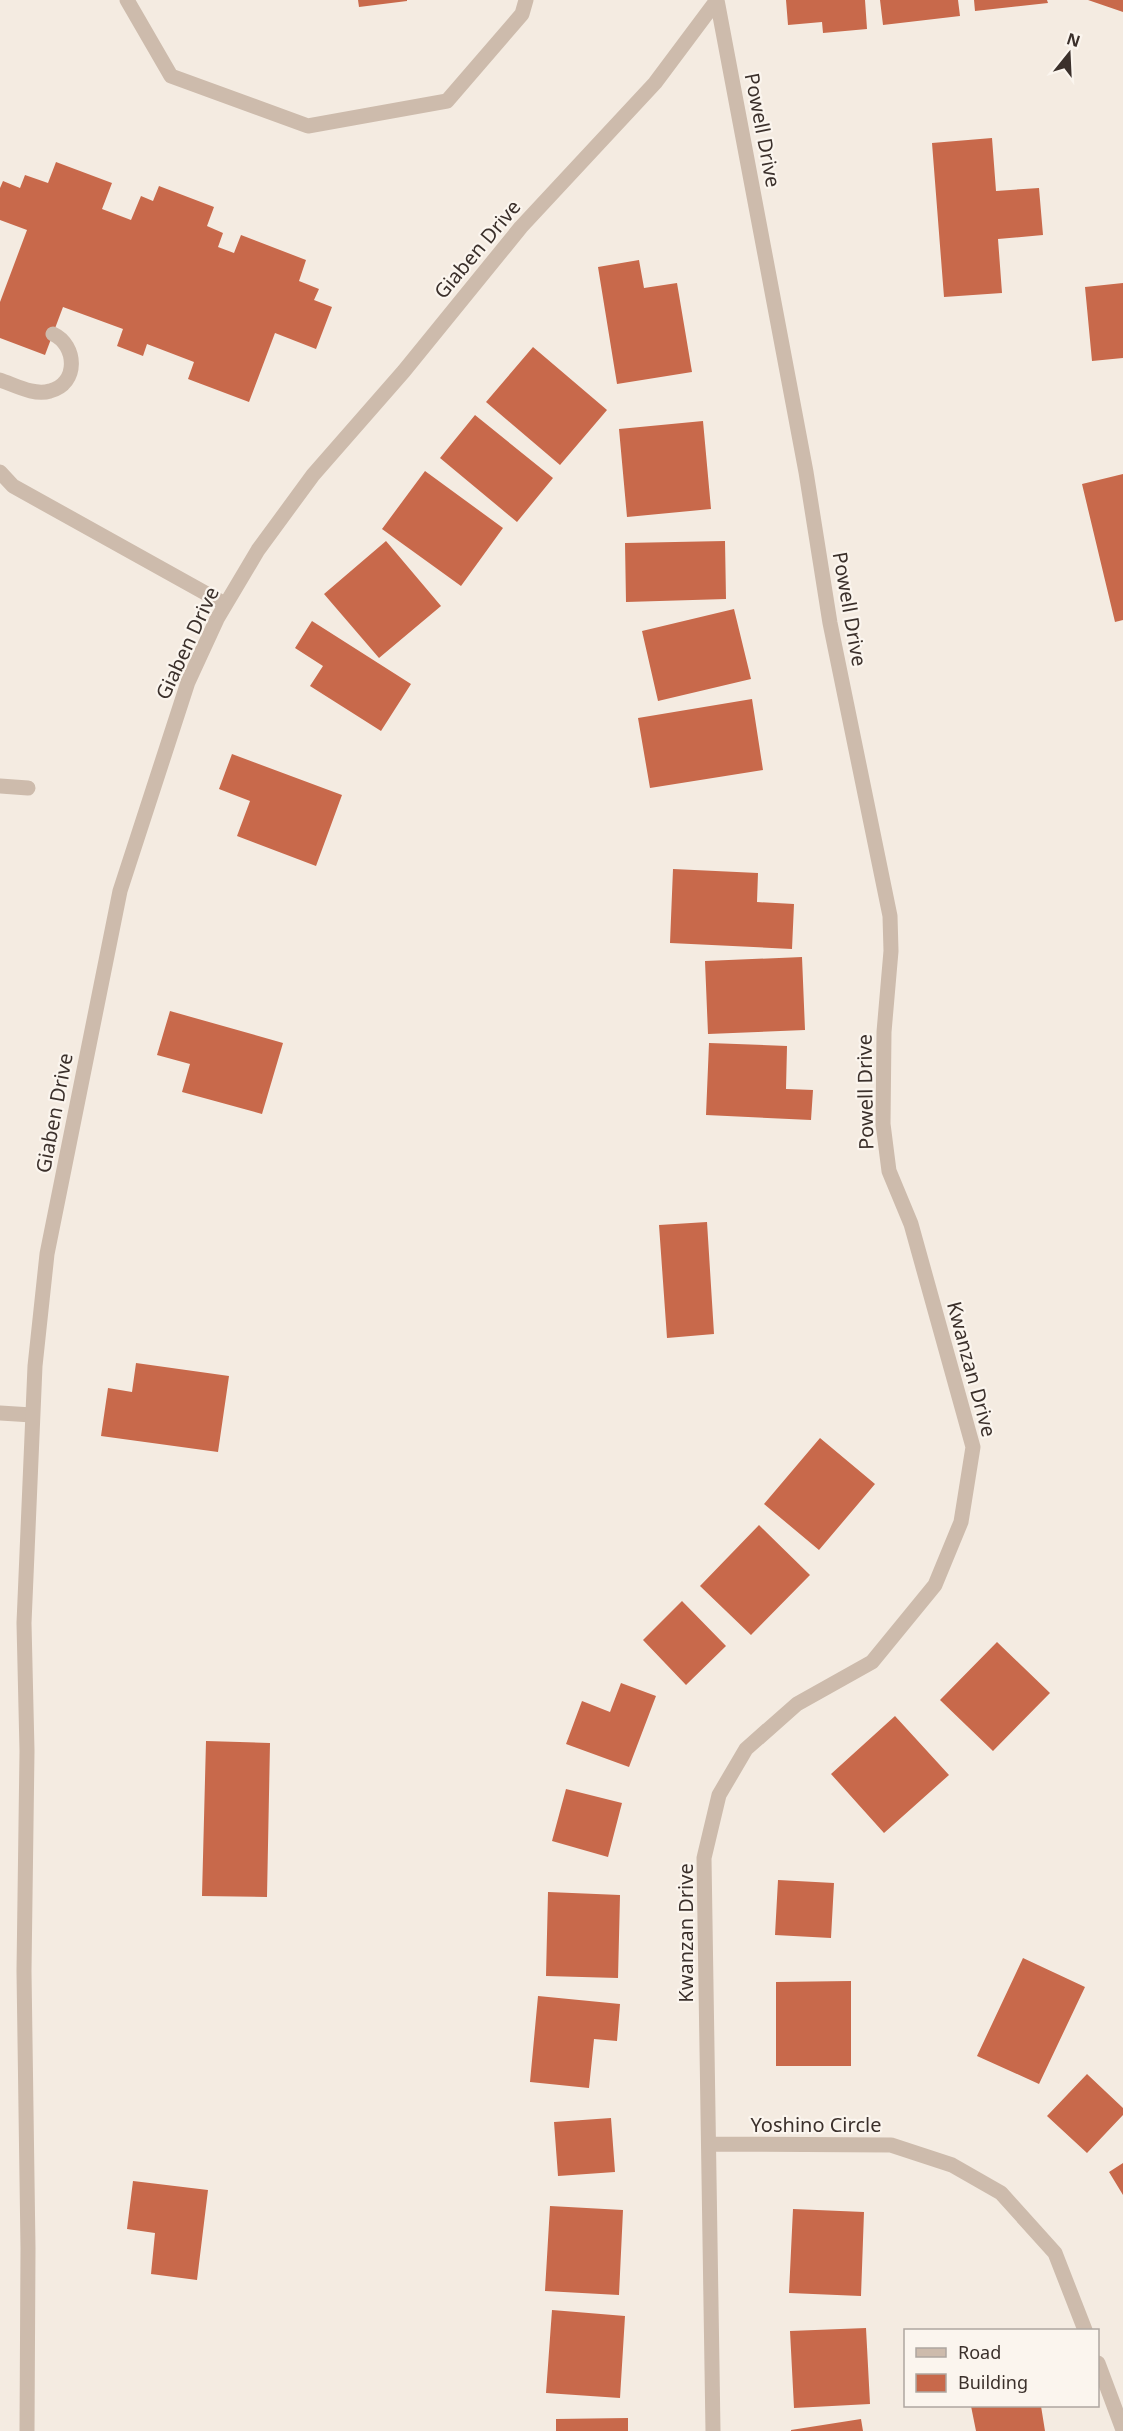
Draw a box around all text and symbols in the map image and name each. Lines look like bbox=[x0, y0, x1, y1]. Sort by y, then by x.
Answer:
north arrow bbox=[1039, 24, 1099, 84]
text: N bbox=[1064, 27, 1083, 52]
street label: Powell Drive bbox=[739, 71, 787, 189]
street label: Giaben Drive bbox=[428, 194, 526, 304]
street label: Powell Drive bbox=[827, 550, 873, 668]
street label: Giaben Drive bbox=[149, 582, 225, 704]
street label: Powell Drive bbox=[850, 1034, 880, 1150]
street label: Giaben Drive bbox=[29, 1051, 79, 1175]
street label: Kwanzan Drive bbox=[941, 1298, 1003, 1440]
street label: Kwanzan Drive bbox=[672, 1863, 699, 2003]
street label: Yoshino Circle bbox=[751, 2111, 881, 2138]
legend bbox=[904, 2329, 1099, 2407]
text: Road bbox=[958, 2340, 1001, 2364]
text: Building bbox=[958, 2370, 1028, 2394]

